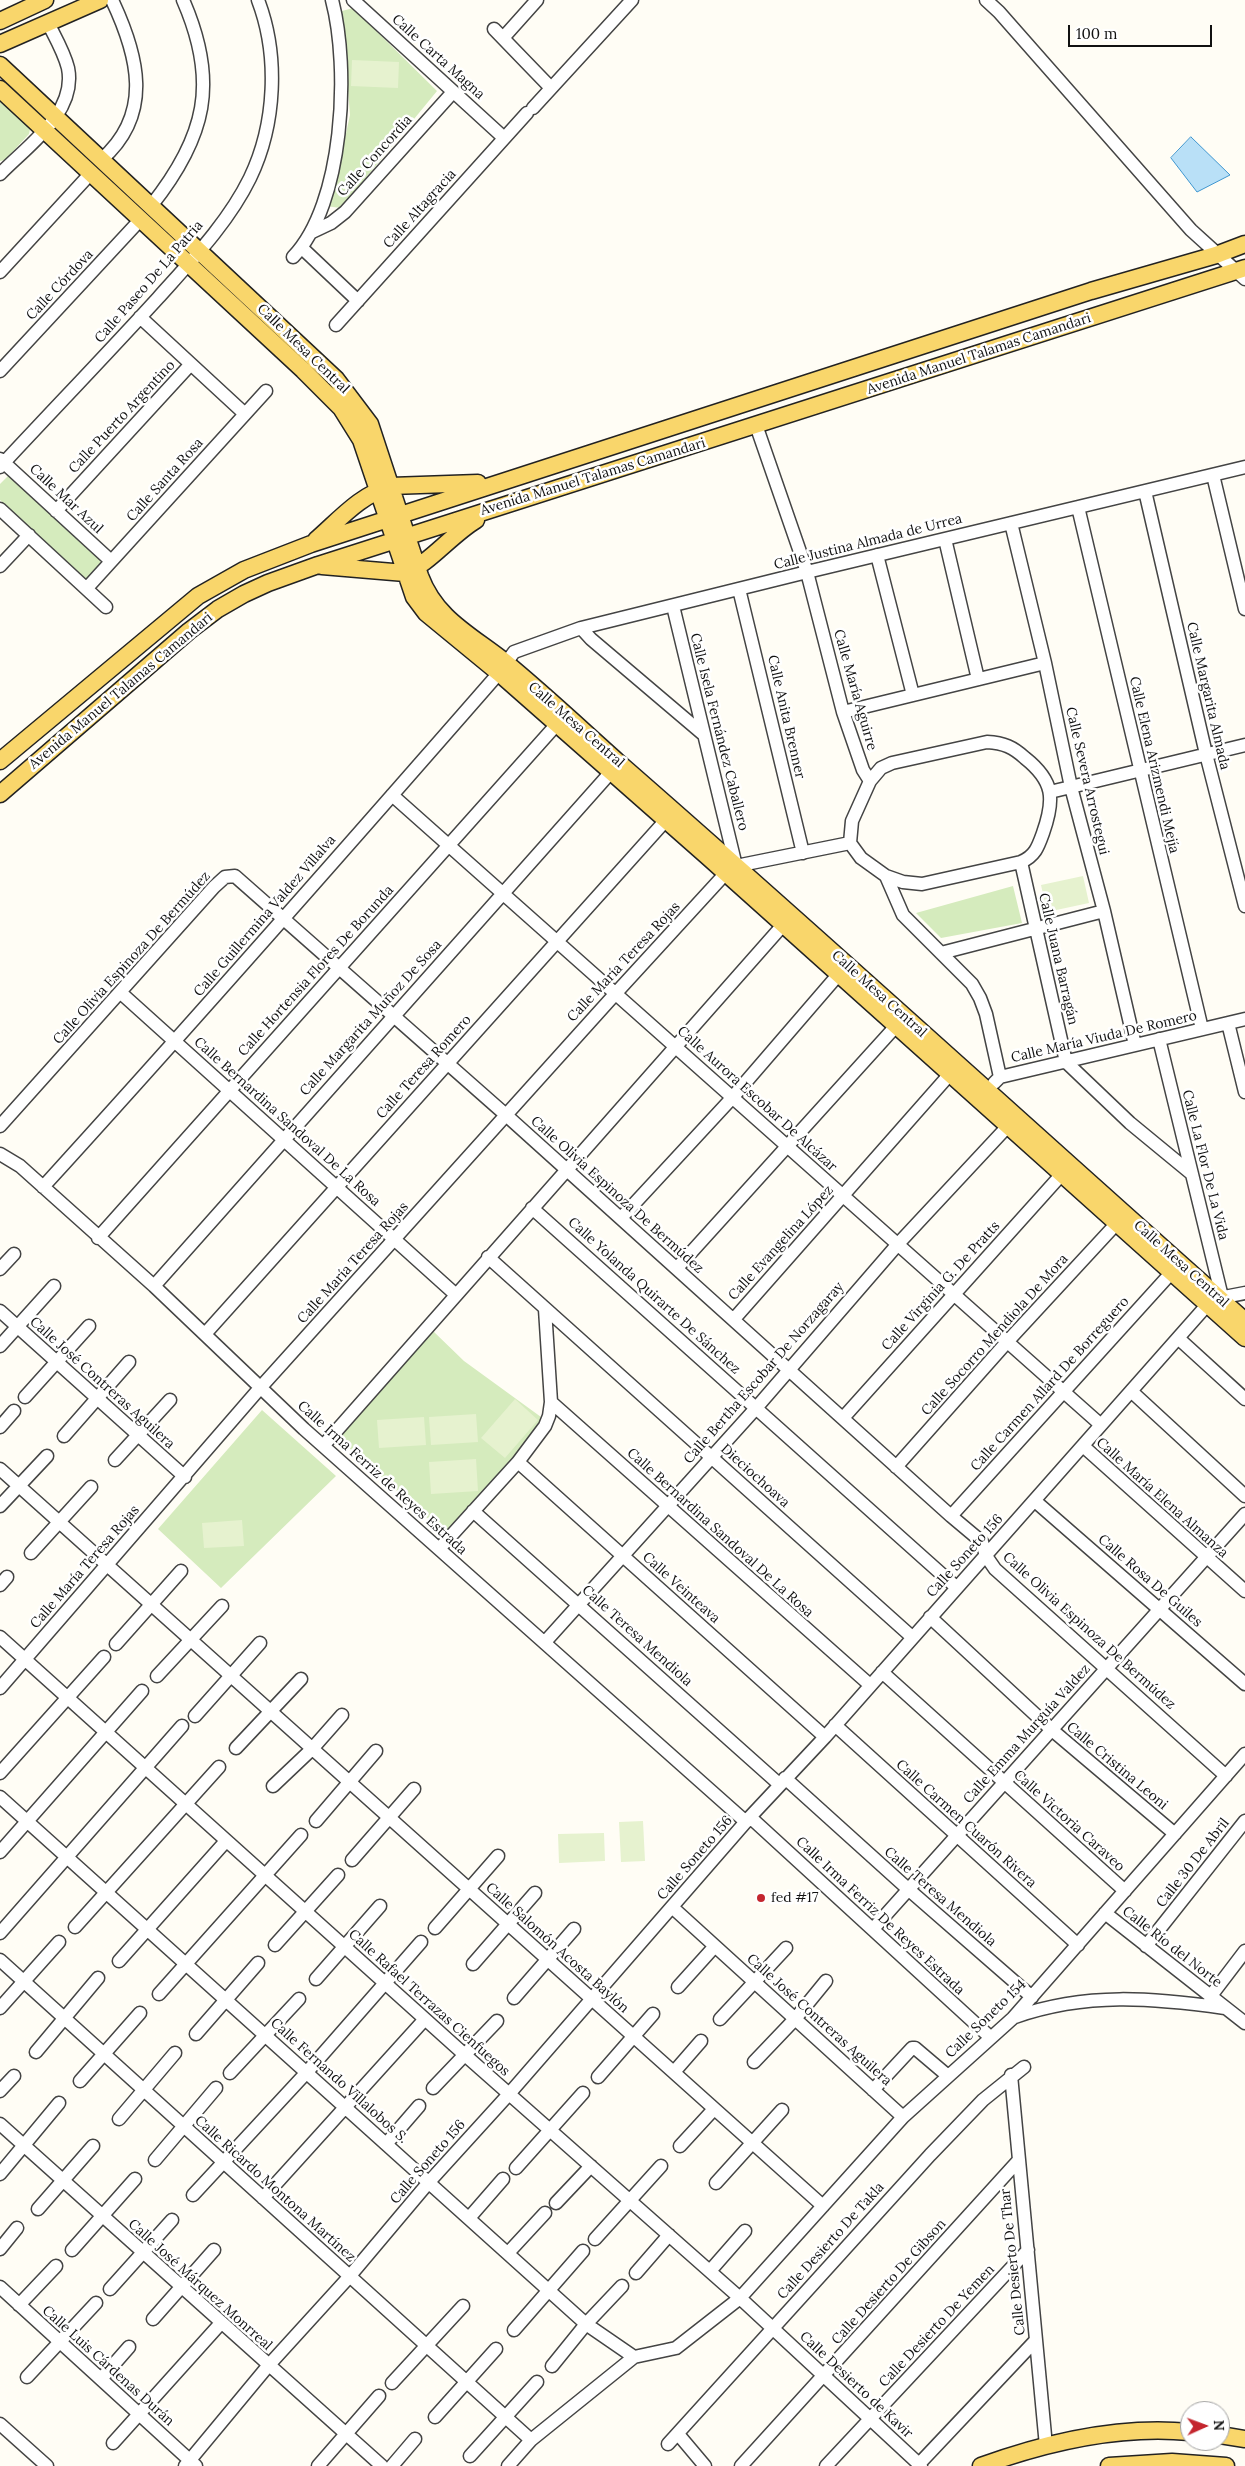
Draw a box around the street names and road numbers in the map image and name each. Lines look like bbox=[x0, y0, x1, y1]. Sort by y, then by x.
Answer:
street label: Calle Carta Magna bbox=[388, 11, 488, 103]
street label: Calle Concordia bbox=[334, 112, 416, 200]
street label: Calle Altagracia bbox=[380, 166, 460, 252]
street label: Calle Paseo De La Patria bbox=[91, 217, 207, 347]
street label: Calle Córdova bbox=[23, 246, 97, 324]
street label: Calle Mesa Central bbox=[253, 301, 353, 397]
street label: Avenida Manuel Talamas Camandari bbox=[865, 310, 1093, 398]
street label: Calle Puerto Argentino bbox=[65, 357, 179, 477]
street label: Calle Santa Rosa bbox=[123, 435, 207, 525]
street label: Avenida Manuel Talamas Camandari bbox=[478, 435, 708, 519]
street label: Calle Mar Azul bbox=[26, 461, 106, 537]
street label: Calle Justina Almada de Urrea bbox=[772, 510, 964, 574]
street label: Avenida Manuel Talamas Camandari bbox=[26, 609, 216, 773]
street label: Calle Margarita Almada bbox=[1183, 620, 1233, 772]
street label: Calle María Aguirre bbox=[830, 627, 880, 753]
street label: Calle Isela Fernández Caballero bbox=[686, 631, 752, 833]
street label: Calle Anita Brenner bbox=[764, 654, 808, 780]
street label: Calle Elena Arizmendi Mejía bbox=[1125, 675, 1183, 855]
street label: Calle Mesa Central bbox=[525, 679, 627, 771]
street label: Calle Severa Arrostegui bbox=[1062, 705, 1112, 857]
street label: Calle Guillermina Valdez Villalva bbox=[190, 832, 340, 1000]
street label: Calle Olivia Espinoza De Bermúdez bbox=[50, 868, 214, 1048]
street label: Calle Hortensia Flores De Borunda bbox=[235, 882, 397, 1060]
street label: Calle Juana Barragán bbox=[1035, 891, 1081, 1027]
street label: Calle María Teresa Rojas bbox=[564, 899, 684, 1025]
street label: Calle Margarita Muñoz De Sosa bbox=[297, 937, 445, 1099]
street label: Calle Mesa Central bbox=[828, 947, 930, 1041]
street label: Calle María Viuda De Romero bbox=[1009, 1007, 1199, 1067]
street label: Calle Teresa Romero bbox=[373, 1012, 475, 1122]
street label: Calle Aurora Escobar De Alcázar bbox=[674, 1023, 840, 1175]
street label: Calle Bernardina Sandoval De La Rosa bbox=[190, 1034, 384, 1210]
street label: Calle La Flor De La Vida bbox=[1178, 1088, 1232, 1242]
street label: Calle Olivia Espinoza De Bermúdez bbox=[527, 1113, 707, 1277]
street label: Calle Evangelina López bbox=[725, 1182, 837, 1304]
street label: Calle María Teresa Rojas bbox=[294, 1199, 412, 1327]
street label: Calle Yolanda Quirarte De Sánchez bbox=[564, 1214, 744, 1378]
street label: Calle Mesa Central bbox=[1130, 1217, 1232, 1311]
street label: Calle Virginia G. De Pratts bbox=[878, 1218, 1004, 1354]
street label: Calle Socorro Mendiola De Mora bbox=[918, 1251, 1072, 1419]
street label: Calle Bertha Escobar De Norzagaray bbox=[681, 1279, 847, 1467]
street label: Calle Carmen Allard De Borreguero bbox=[967, 1293, 1133, 1475]
street label: Calle José Contreras Aguilera bbox=[26, 1314, 178, 1452]
street label: Calle Irma Ferriz de Reyes Estrada bbox=[294, 1397, 470, 1559]
street label: Calle María Elena Almanza bbox=[1093, 1434, 1231, 1562]
street label: Dieciochoava bbox=[717, 1441, 793, 1511]
street label: Calle Bernardina Sandoval De La Rosa bbox=[623, 1445, 817, 1621]
street label: Calle María Teresa Rojas bbox=[27, 1502, 143, 1632]
street label: Calle Soneto 156 bbox=[923, 1511, 1007, 1601]
street label: Calle Rosa De Guiles bbox=[1094, 1531, 1206, 1631]
street label: Calle Veinteava bbox=[639, 1549, 723, 1627]
street label: Calle Olivia Espinoza De Bermúdez bbox=[999, 1549, 1179, 1713]
street label: Calle Teresa Mendiola bbox=[578, 1582, 696, 1690]
street label: Calle Emma Murguía Valdez bbox=[960, 1661, 1094, 1807]
street label: Calle Cristina Leoni bbox=[1063, 1719, 1171, 1813]
street label: Calle Carmen Cuarón Rivera bbox=[892, 1756, 1040, 1892]
street label: Calle Victoria Caraveo bbox=[1010, 1767, 1128, 1875]
street label: Calle Soneto 156 bbox=[654, 1812, 736, 1904]
street label: Calle 30 De Abril bbox=[1153, 1815, 1233, 1911]
street label: Calle Irma Ferriz De Reyes Estrada bbox=[792, 1833, 968, 1999]
street label: Calle Teresa Mendiola bbox=[881, 1844, 999, 1950]
street label: Calle Salomón Acosta Baylón bbox=[482, 1879, 632, 2017]
street label: Calle Río del Norte bbox=[1119, 1903, 1225, 1991]
street label: Calle Rafael Terrazas Cienfuegos bbox=[345, 1926, 513, 2080]
street label: Calle José Contreras Aguilera bbox=[743, 1951, 895, 2089]
street label: Calle Soneto 154 bbox=[942, 1976, 1030, 2062]
street label: Calle Fernando Villalobos S. bbox=[267, 2015, 411, 2147]
street label: Calle Ricardo Montona Martínez bbox=[191, 2112, 359, 2266]
street label: Calle Soneto 156 bbox=[387, 2116, 469, 2208]
street label: Calle Desierto De Takla bbox=[774, 2179, 888, 2303]
street label: Calle Desierto De Thar bbox=[997, 2188, 1029, 2336]
street label: Calle José Márquez Monrreal bbox=[125, 2216, 275, 2354]
street label: Calle Desierto De Gibson bbox=[828, 2216, 950, 2348]
street label: Calle Desierto De Yemen bbox=[876, 2261, 998, 2391]
street label: Calle Luis Cárdenas Durán bbox=[39, 2302, 177, 2430]
street label: Calle Desierto de Kavir bbox=[796, 2328, 916, 2442]

